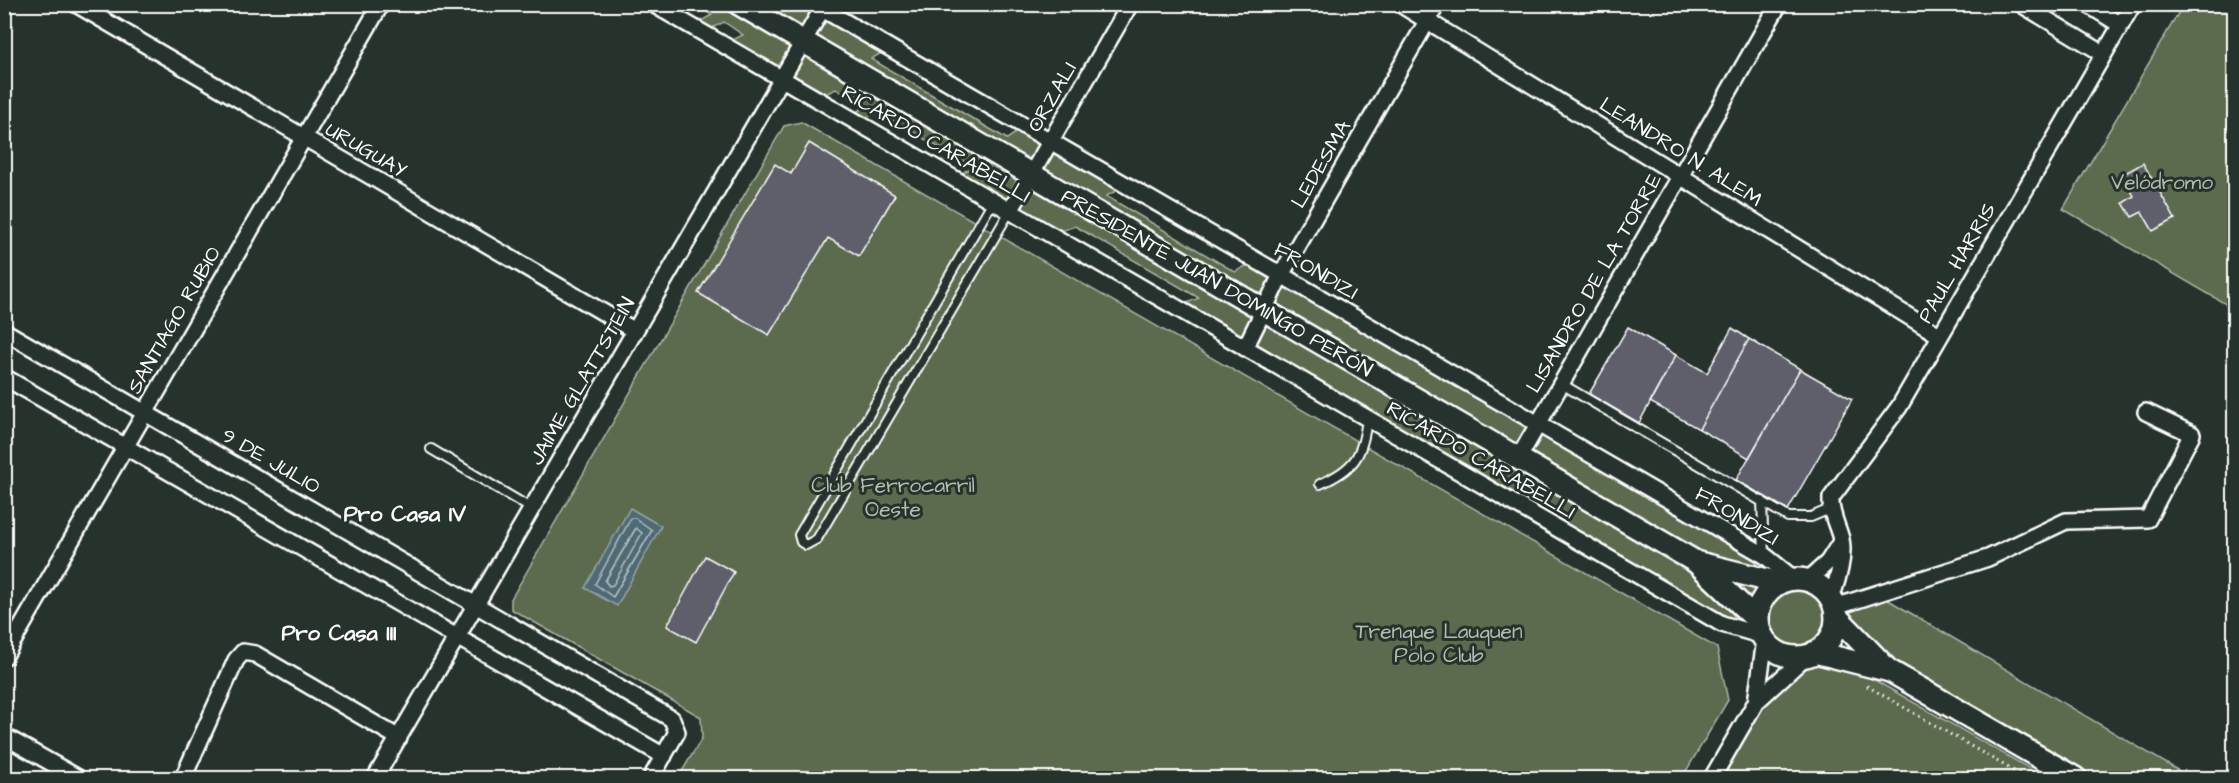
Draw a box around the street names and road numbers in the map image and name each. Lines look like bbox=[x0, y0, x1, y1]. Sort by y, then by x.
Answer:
street label: ORZALI bbox=[1020, 57, 1084, 137]
street label: RICARDO CARABELLI bbox=[836, 78, 1036, 210]
street label: LEANDRO N. ALEM bbox=[1594, 90, 1768, 214]
street label: LEDESMA bbox=[1284, 114, 1358, 213]
street label: URUGUAY bbox=[320, 115, 412, 185]
street label: LISANDRO DE LA TORRE bbox=[1519, 167, 1669, 398]
street label: PRESIDENTE JUAN DOMINGO PERÓN bbox=[1056, 182, 1378, 384]
street label: PAUL HARRIS bbox=[1911, 198, 2003, 328]
street label: FRONDIZI bbox=[1268, 235, 1364, 307]
street label: SANTIAGO RUBIO bbox=[120, 241, 228, 399]
street label: JAIME GLATTSTEIN bbox=[522, 291, 642, 471]
street label: RICARDO CARABELLI bbox=[1381, 394, 1581, 526]
street label: 9 DE JULIO bbox=[216, 421, 326, 501]
street label: FRONDIZI bbox=[1690, 480, 1784, 552]

